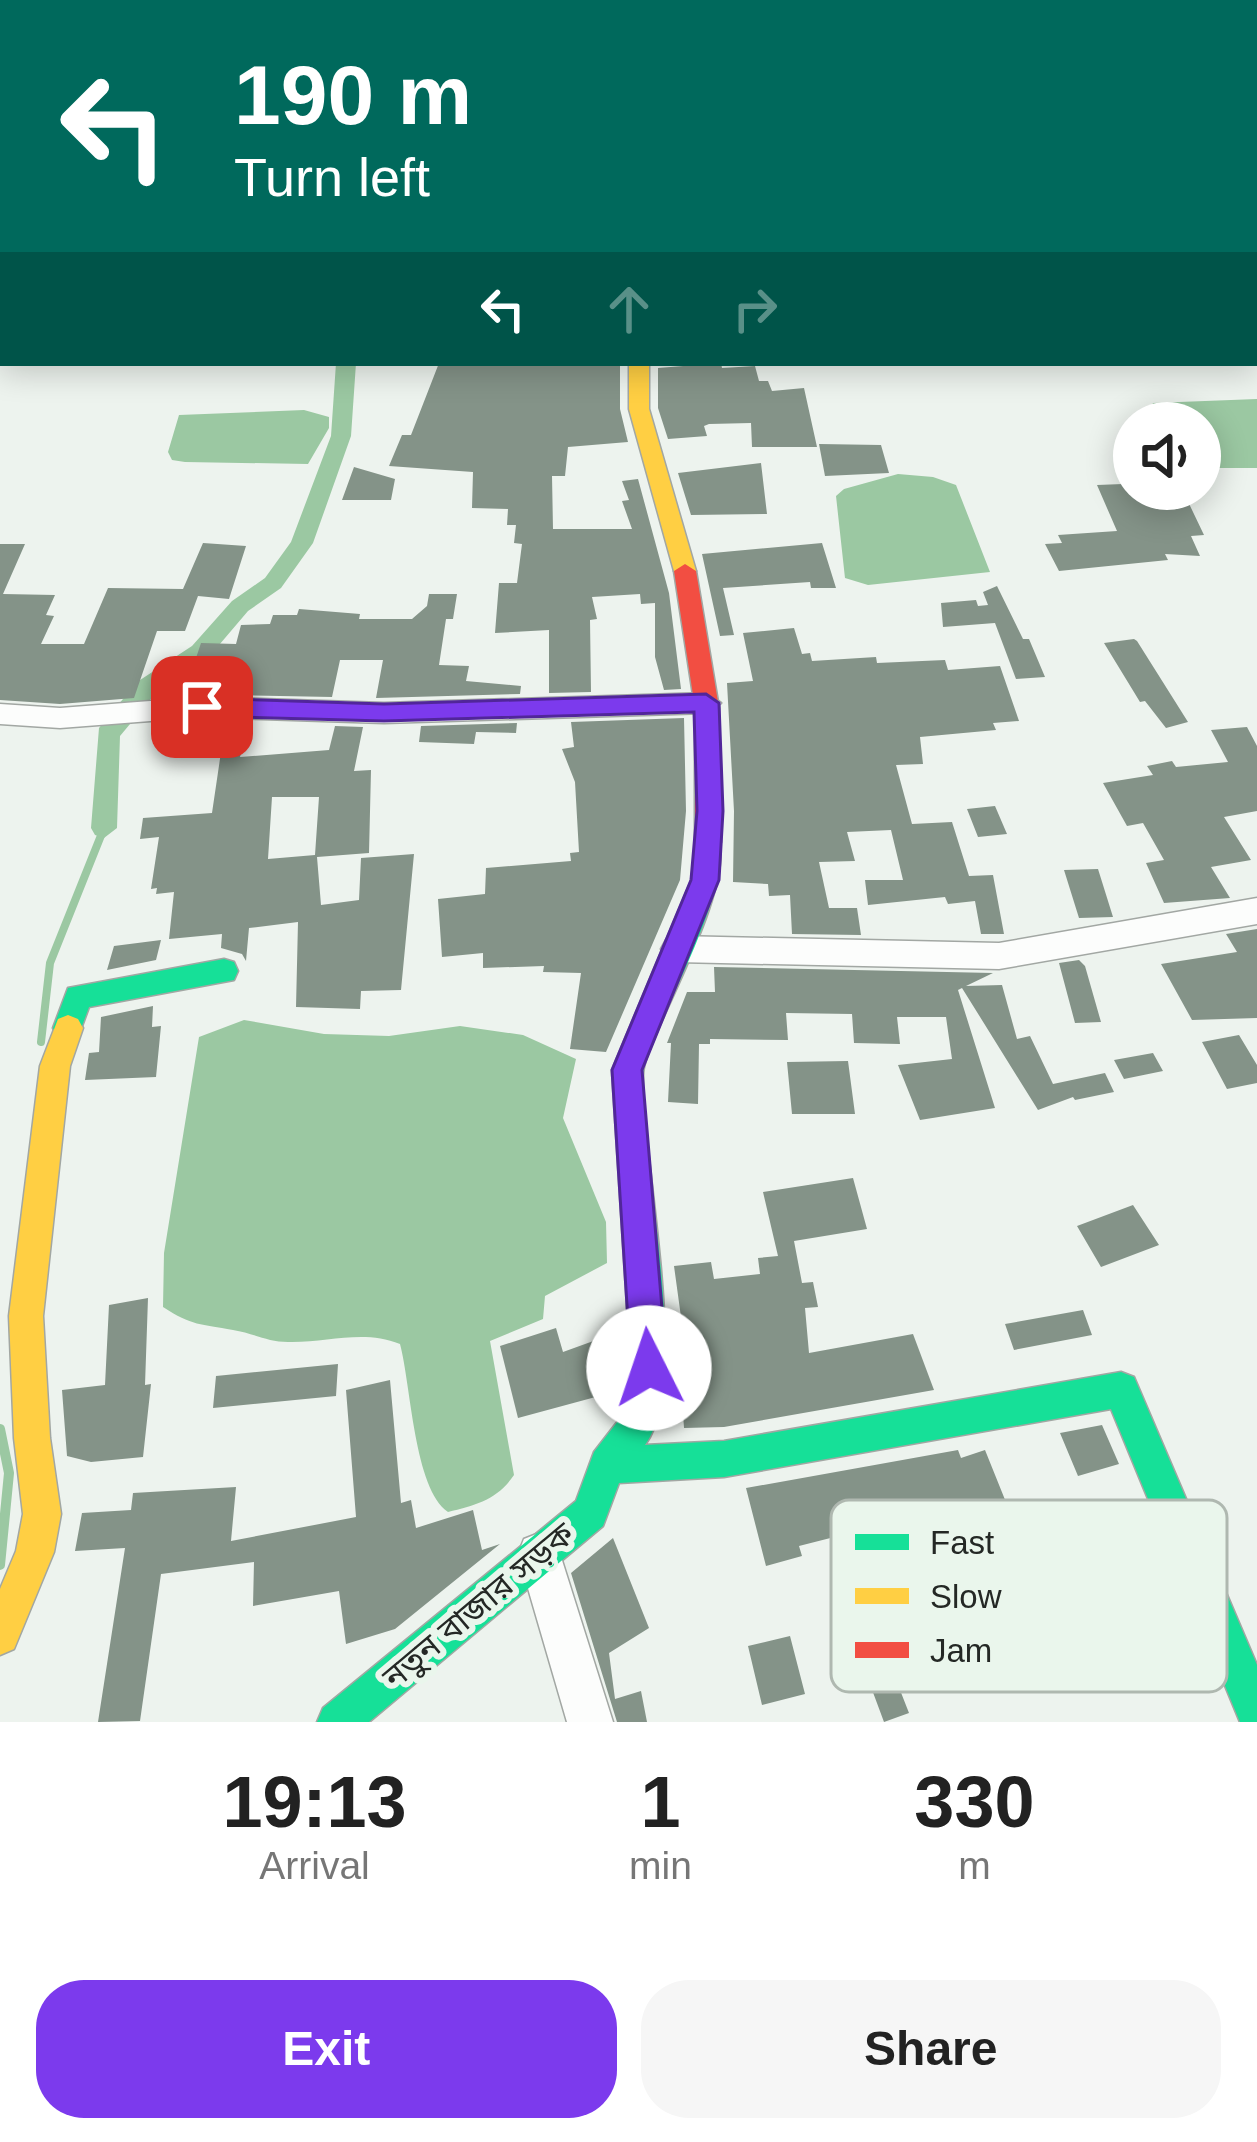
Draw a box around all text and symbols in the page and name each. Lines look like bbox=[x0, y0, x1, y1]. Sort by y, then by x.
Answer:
icon: left bbox=[36, 48, 192, 204]
text: 190 m bbox=[234, 48, 472, 142]
text: Turn left bbox=[234, 147, 430, 207]
icon: left bbox=[470, 276, 536, 342]
icon: ahead bbox=[596, 276, 662, 342]
icon: right bbox=[722, 276, 788, 342]
map controls bbox=[1113, 402, 1221, 510]
button: sound bbox=[1113, 402, 1221, 510]
pin bbox=[151, 656, 253, 758]
icon: arrive bbox=[169, 674, 235, 740]
position arrow bbox=[586, 1305, 712, 1431]
legend bbox=[831, 1500, 1227, 1692]
street label: নতুন বাজার সড়ক bbox=[375, 1515, 582, 1697]
text: Fast bbox=[930, 1524, 994, 1561]
text: Slow bbox=[930, 1578, 1002, 1615]
text: Jam bbox=[930, 1632, 992, 1669]
text: 19:13 bbox=[222, 1762, 407, 1842]
text: 1 bbox=[640, 1762, 681, 1842]
text: 330 bbox=[914, 1762, 1035, 1842]
text: Arrival bbox=[259, 1844, 370, 1887]
text: min bbox=[629, 1844, 692, 1887]
text: m bbox=[958, 1844, 991, 1887]
button: Exit bbox=[36, 1980, 617, 2118]
button: Share bbox=[641, 1980, 1221, 2118]

